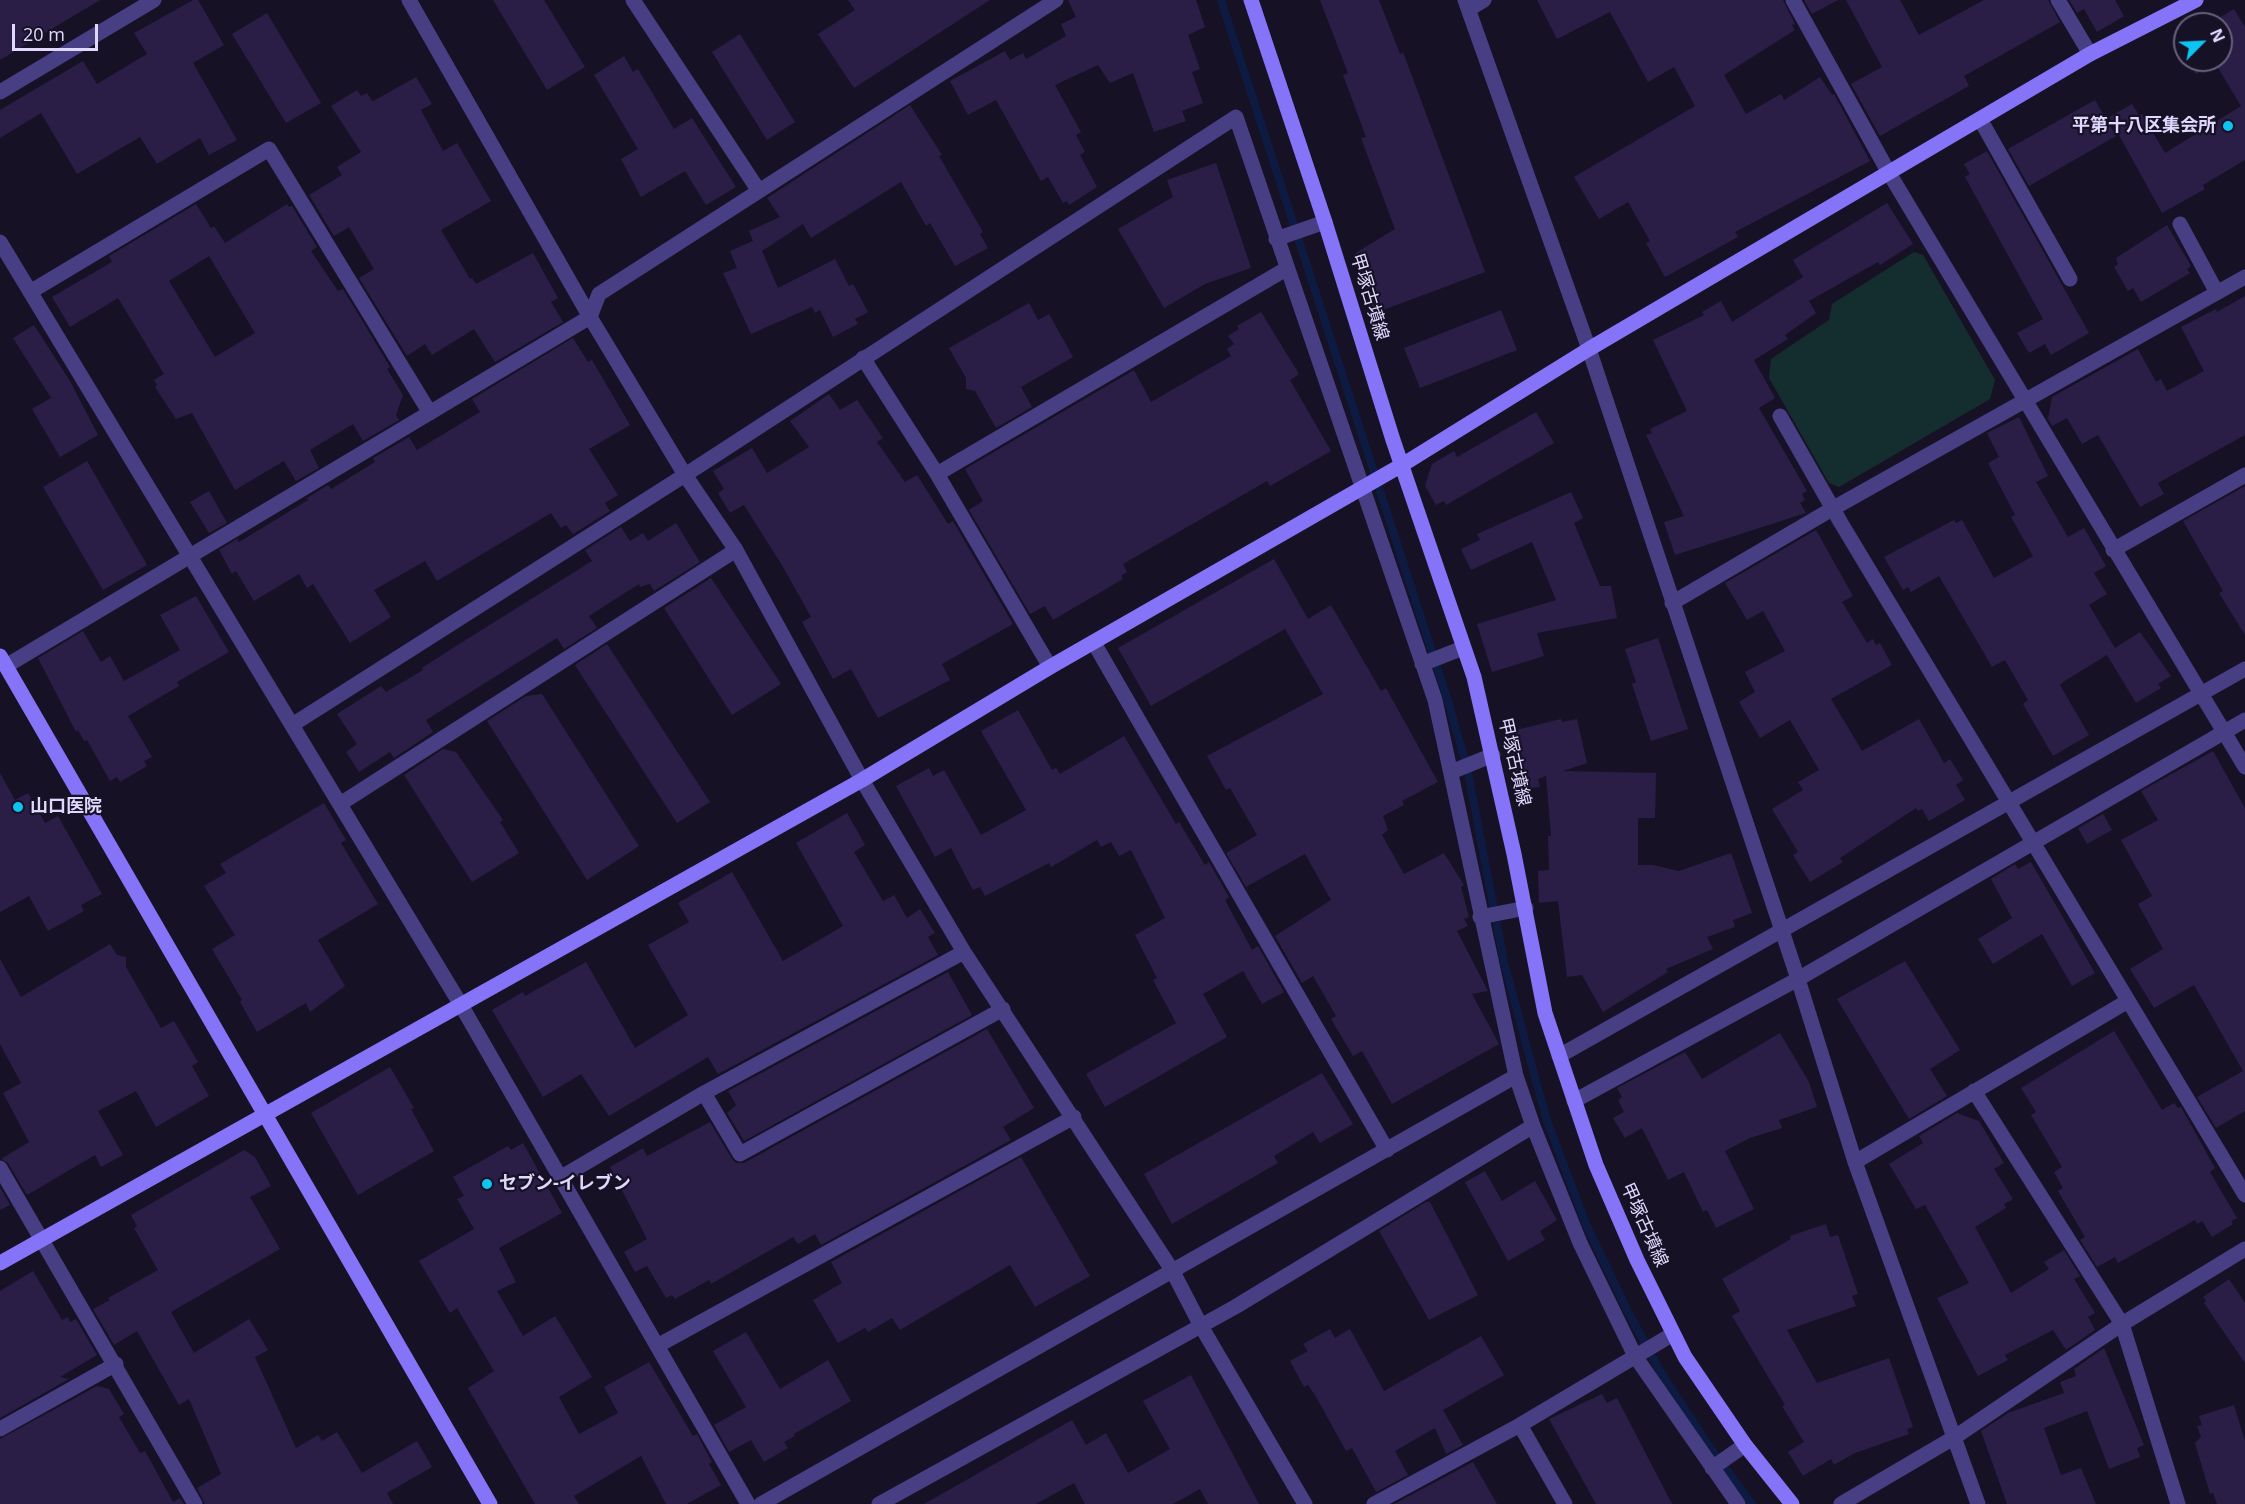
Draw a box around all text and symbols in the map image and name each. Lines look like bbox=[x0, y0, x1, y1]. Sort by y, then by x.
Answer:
scale bar bbox=[15, 12, 100, 50]
north arrow bbox=[2173, 12, 2233, 72]
text: 20 m bbox=[23, 22, 65, 46]
text: N bbox=[2205, 25, 2230, 46]
place label: 平第十八区集会所 bbox=[2072, 115, 2216, 137]
marker: 平第十八区集会所 bbox=[2221, 119, 2235, 133]
street label: 甲塚古墳線 bbox=[1346, 251, 1392, 343]
street label: 甲塚古墳線 bbox=[1493, 716, 1535, 808]
place label: 山口医院 bbox=[30, 796, 102, 818]
marker: 山口医院 bbox=[11, 800, 25, 814]
place label: セブン-イレブン bbox=[499, 1173, 631, 1195]
marker: セブン-イレブン bbox=[480, 1177, 494, 1191]
street label: 甲塚古墳線 bbox=[1616, 1179, 1672, 1271]

